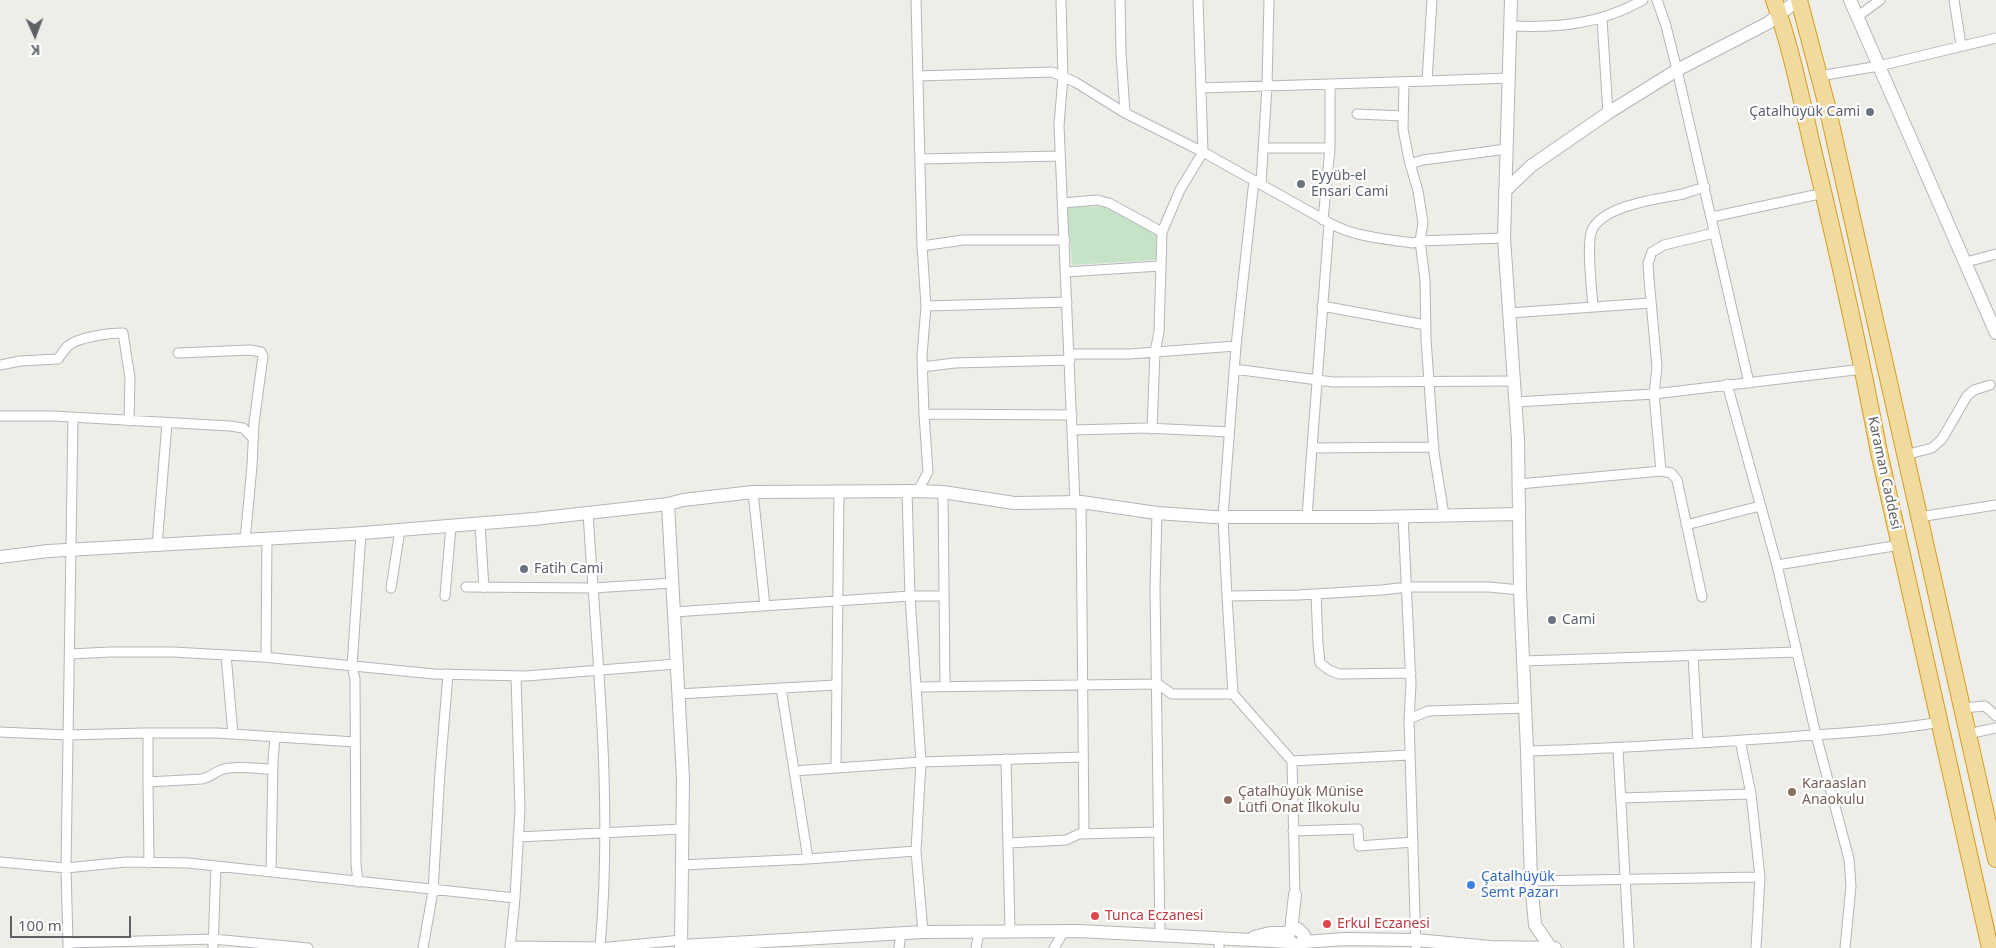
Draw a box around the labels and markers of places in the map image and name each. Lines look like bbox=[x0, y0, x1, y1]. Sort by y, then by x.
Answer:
place label: Çatalhüyük Cami bbox=[1749, 104, 1860, 120]
marker: Çatalhüyük Cami bbox=[1864, 106, 1876, 118]
place label: Eyyüb-el Ensari Cami bbox=[1311, 168, 1388, 200]
marker: Eyyüb-el Ensari Cami bbox=[1295, 178, 1307, 190]
place label: Fatih Cami bbox=[534, 561, 603, 577]
marker: Fatih Cami bbox=[518, 563, 530, 575]
place label: Cami bbox=[1562, 612, 1595, 628]
marker: Cami bbox=[1546, 614, 1558, 626]
place label: Karaaslan Anaokulu bbox=[1802, 776, 1867, 809]
place label: Çatalhüyük Münise Lütfi Onat İlkokulu bbox=[1238, 784, 1364, 816]
marker: Karaaslan Anaokulu bbox=[1786, 786, 1798, 798]
marker: Çatalhüyük Münise Lütfi Onat İlkokulu bbox=[1222, 794, 1234, 806]
place label: Çatalhüyük Semt Pazarı bbox=[1481, 869, 1559, 902]
marker: Çatalhüyük Semt Pazarı bbox=[1465, 879, 1477, 891]
place label: Tunca Eczanesi bbox=[1105, 908, 1203, 924]
marker: Tunca Eczanesi bbox=[1089, 910, 1101, 922]
place label: Erkul Eczanesi bbox=[1337, 916, 1430, 932]
marker: Erkul Eczanesi bbox=[1321, 918, 1333, 930]

